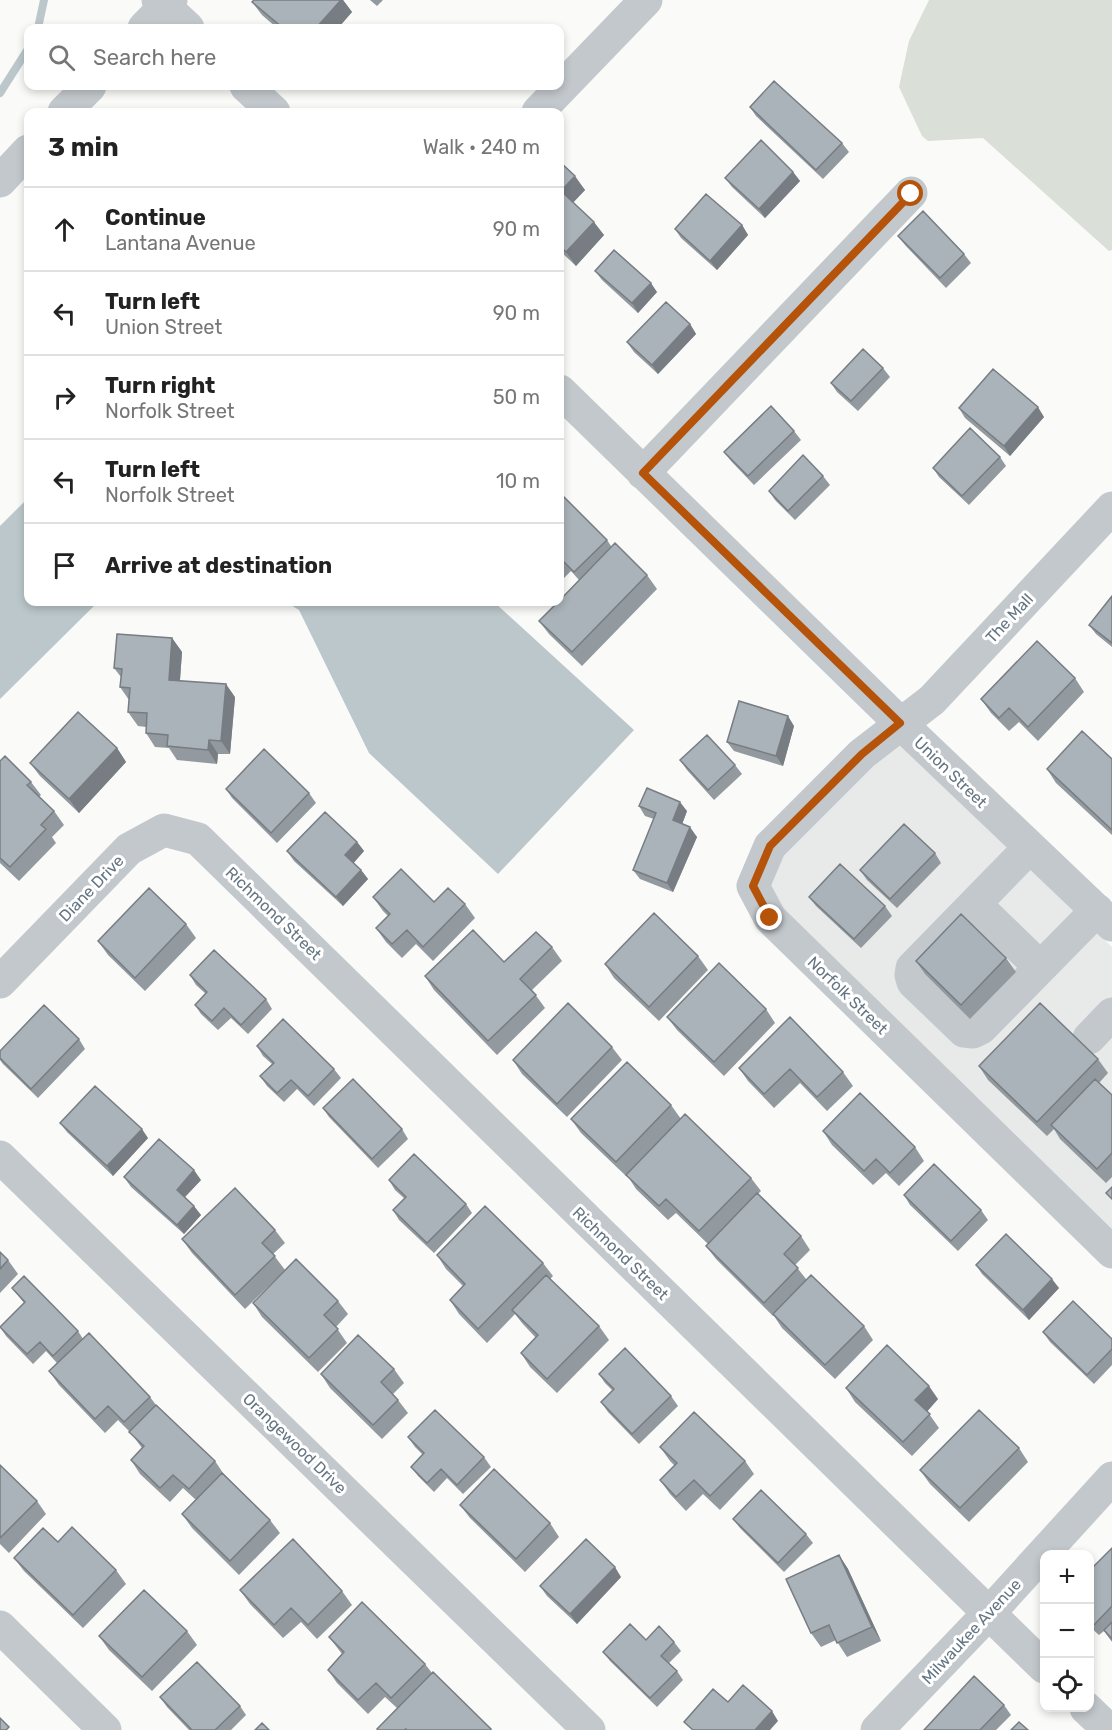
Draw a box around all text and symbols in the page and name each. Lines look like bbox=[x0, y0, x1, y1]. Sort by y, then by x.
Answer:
search box bbox=[24, 24, 564, 90]
icon: search bbox=[45, 41, 78, 74]
text: Search here bbox=[93, 44, 216, 71]
text: 3 min bbox=[48, 132, 119, 163]
text: Walk · 240 m bbox=[423, 135, 540, 159]
route start bbox=[897, 180, 923, 206]
text: Continue bbox=[105, 204, 206, 231]
icon: ahead bbox=[48, 213, 81, 246]
text: 90 m bbox=[493, 217, 540, 241]
text: Lantana Avenue bbox=[105, 231, 256, 255]
text: Turn left bbox=[105, 288, 200, 315]
icon: left bbox=[48, 297, 81, 330]
text: 90 m bbox=[493, 301, 540, 325]
text: Union Street bbox=[105, 315, 222, 339]
text: Turn right bbox=[105, 372, 215, 399]
icon: right bbox=[48, 381, 81, 414]
text: 50 m bbox=[493, 385, 540, 409]
text: Norfolk Street bbox=[105, 399, 235, 423]
text: Turn left bbox=[105, 456, 200, 483]
icon: left bbox=[48, 465, 81, 498]
text: 10 m bbox=[496, 469, 540, 493]
text: Norfolk Street bbox=[105, 483, 235, 507]
icon: arrive bbox=[48, 549, 81, 582]
text: Arrive at destination bbox=[105, 552, 332, 579]
street label: The Mall bbox=[982, 590, 1037, 647]
street label: Union Street bbox=[910, 733, 991, 812]
street label: Diane Drive bbox=[55, 851, 128, 925]
street label: Richmond Street bbox=[222, 863, 325, 964]
route end bbox=[756, 904, 782, 930]
street label: Norfolk Street bbox=[804, 952, 892, 1038]
street label: Richmond Street bbox=[569, 1203, 672, 1304]
street label: Orangewood Drive bbox=[239, 1389, 350, 1498]
map controls bbox=[1040, 1550, 1094, 1712]
button: + bbox=[1040, 1550, 1094, 1604]
street label: Milwaukee Avenue bbox=[918, 1575, 1025, 1688]
button: − bbox=[1040, 1604, 1094, 1658]
button: locate bbox=[1040, 1658, 1094, 1712]

